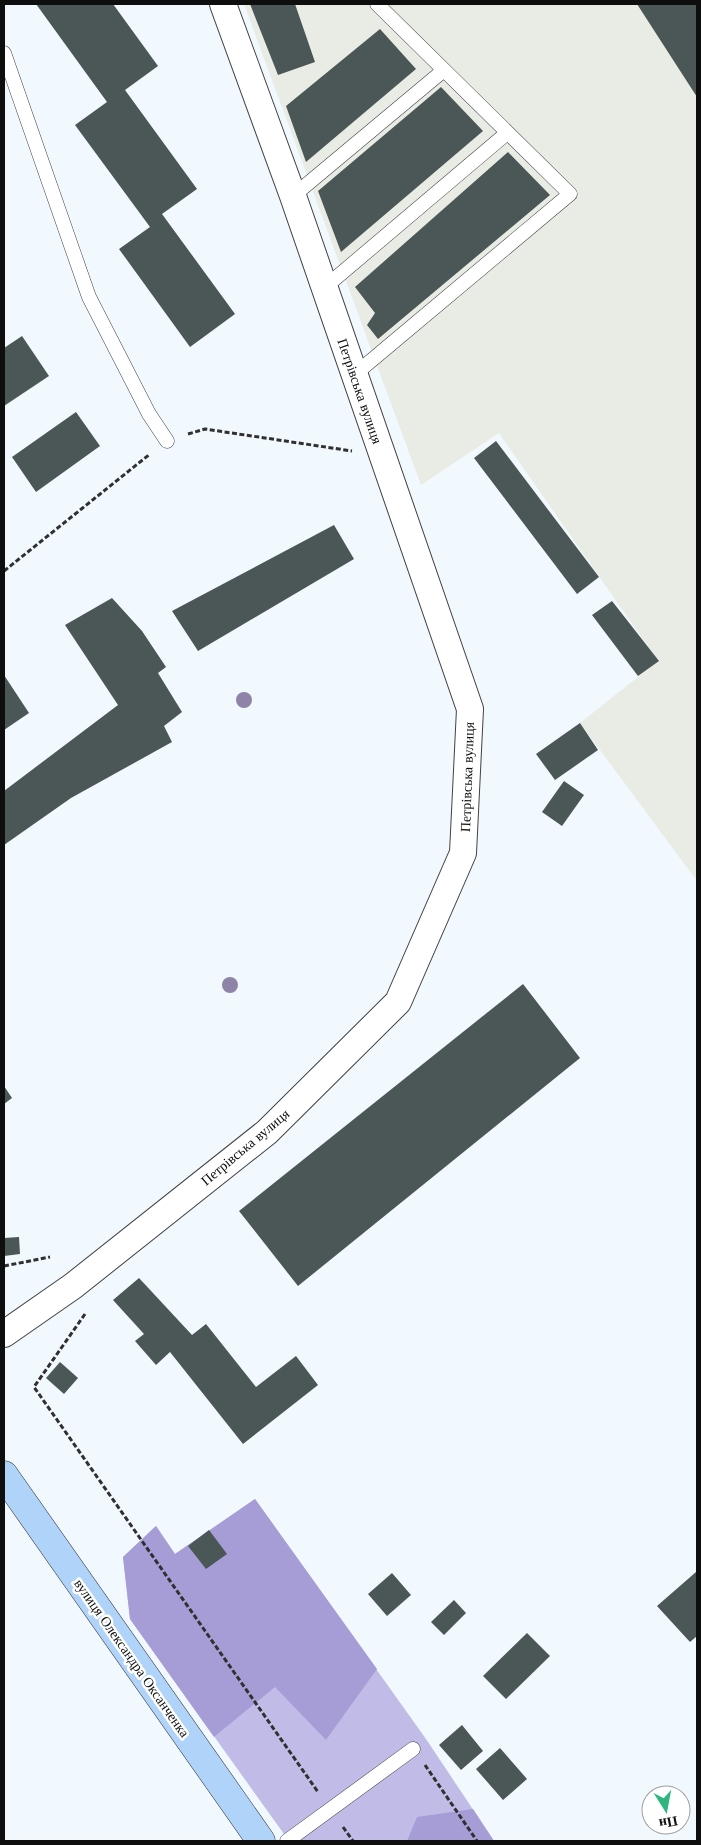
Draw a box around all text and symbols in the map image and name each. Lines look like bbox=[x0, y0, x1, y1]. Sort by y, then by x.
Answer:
street label: Петрівська вулиця bbox=[334, 336, 387, 447]
street label: Петрівська вулиця bbox=[456, 721, 478, 832]
street label: Петрівська вулиця bbox=[197, 1104, 293, 1189]
street label: вулиця Олександра Оксанченка bbox=[70, 1575, 194, 1741]
north arrow bbox=[641, 1785, 691, 1835]
text: Пн bbox=[657, 1812, 680, 1833]

